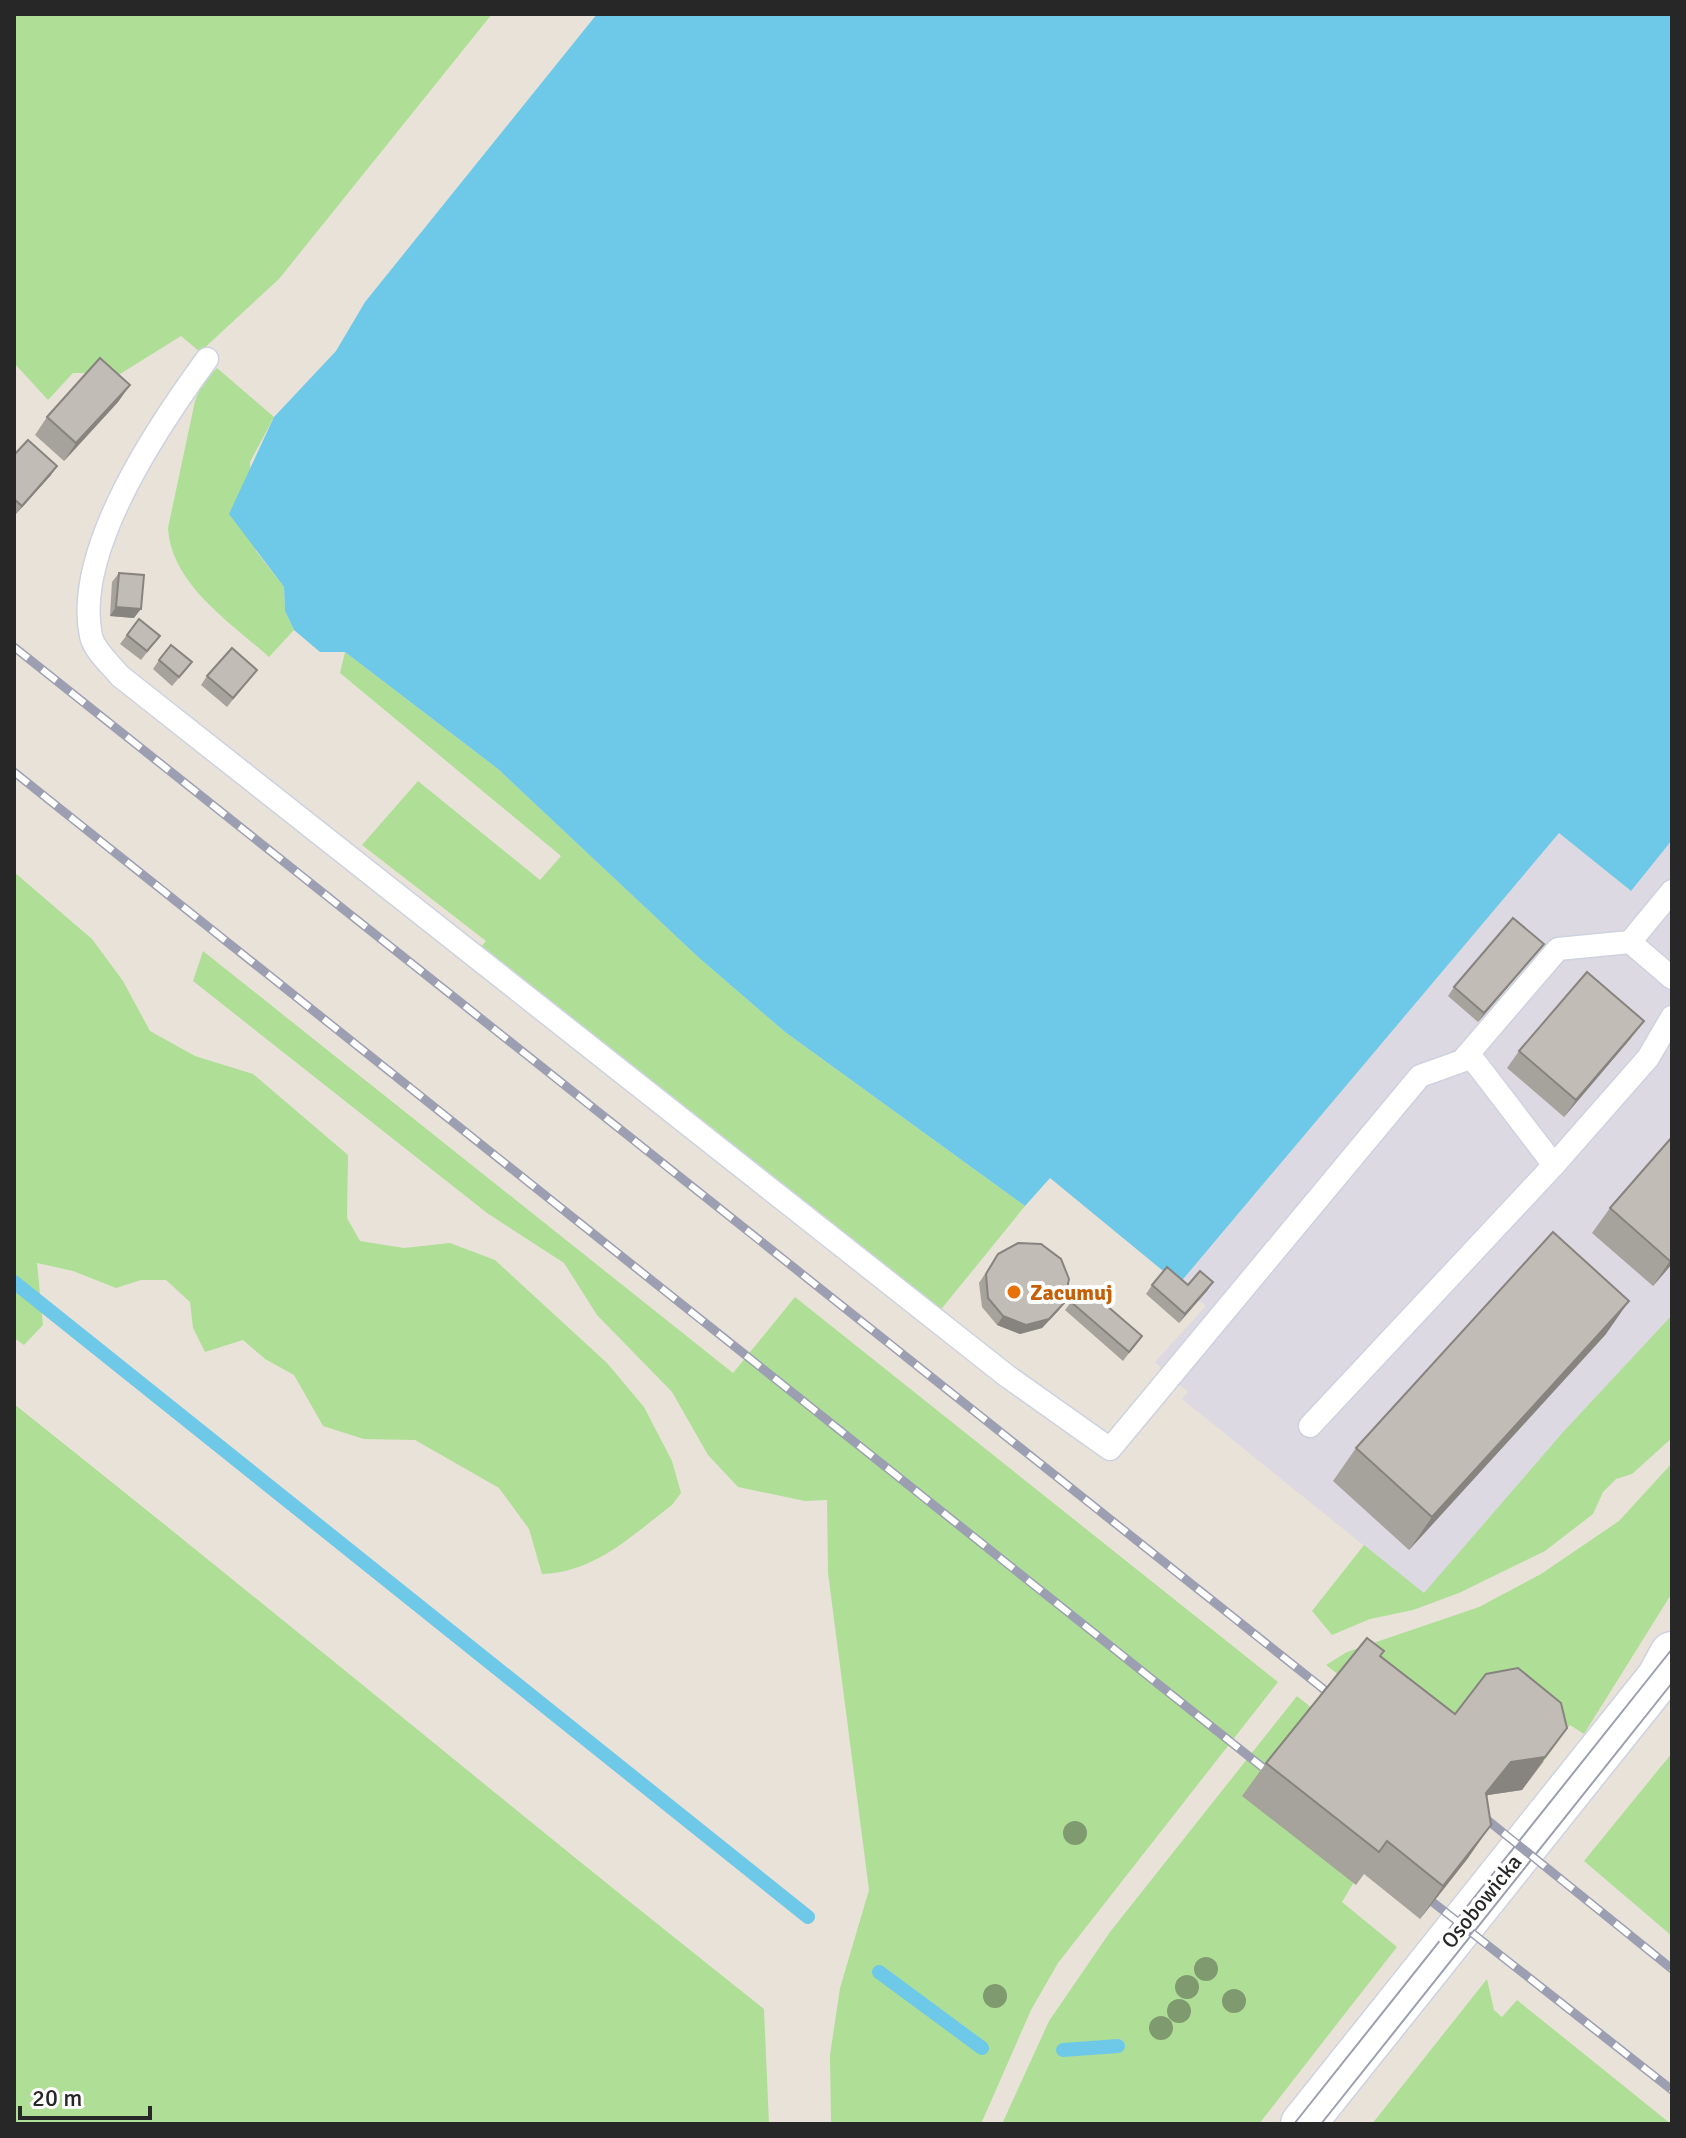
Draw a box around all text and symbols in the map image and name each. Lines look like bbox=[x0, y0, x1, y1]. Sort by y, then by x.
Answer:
place label: Zacumuj bbox=[1030, 1279, 1113, 1306]
marker: Zacumuj bbox=[1005, 1283, 1023, 1301]
street label: Osobowicka bbox=[1435, 1849, 1527, 1954]
scale bar bbox=[20, 2070, 150, 2120]
text: 20 m bbox=[32, 2083, 82, 2113]

